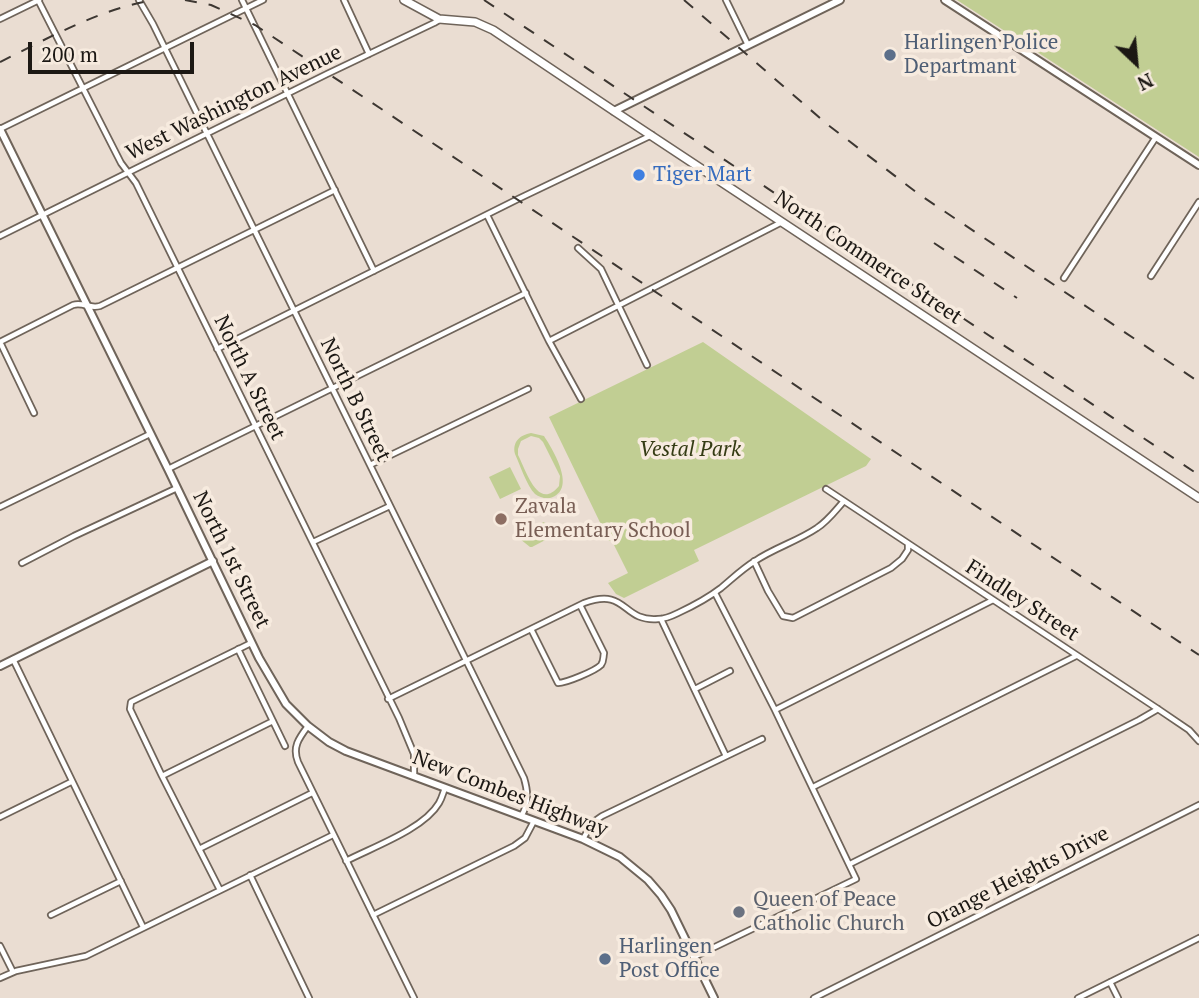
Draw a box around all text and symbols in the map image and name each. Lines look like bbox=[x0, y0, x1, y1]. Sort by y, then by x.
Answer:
scale bar bbox=[32, 28, 198, 72]
north arrow bbox=[1101, 28, 1171, 98]
place label: Harlingen Police Departmant bbox=[904, 30, 1058, 80]
text: 200 m bbox=[41, 40, 98, 68]
street label: West Washington Avenue bbox=[122, 40, 346, 166]
marker: Harlingen Police Departmant bbox=[882, 47, 898, 63]
text: N bbox=[1133, 68, 1157, 97]
place label: Tiger Mart bbox=[653, 162, 752, 188]
marker: Tiger Mart bbox=[631, 167, 647, 183]
street label: North Commerce Street bbox=[769, 186, 967, 330]
street label: North A Street bbox=[208, 311, 290, 445]
street label: North B Street bbox=[314, 334, 396, 466]
park label: Vestal Park bbox=[639, 437, 741, 463]
street label: North 1st Street bbox=[187, 487, 275, 633]
place label: Zavala Elementary School bbox=[515, 494, 691, 544]
marker: Zavala Elementary School bbox=[493, 511, 509, 527]
street label: Findley Street bbox=[961, 555, 1083, 647]
street label: New Combes Highway bbox=[409, 745, 611, 843]
street label: Orange Heights Drive bbox=[923, 821, 1113, 935]
place label: Queen of Peace Catholic Church bbox=[753, 887, 904, 937]
marker: Queen of Peace Catholic Church bbox=[731, 904, 747, 920]
place label: Harlingen Post Office bbox=[619, 934, 720, 984]
marker: Harlingen Post Office bbox=[597, 951, 613, 967]

